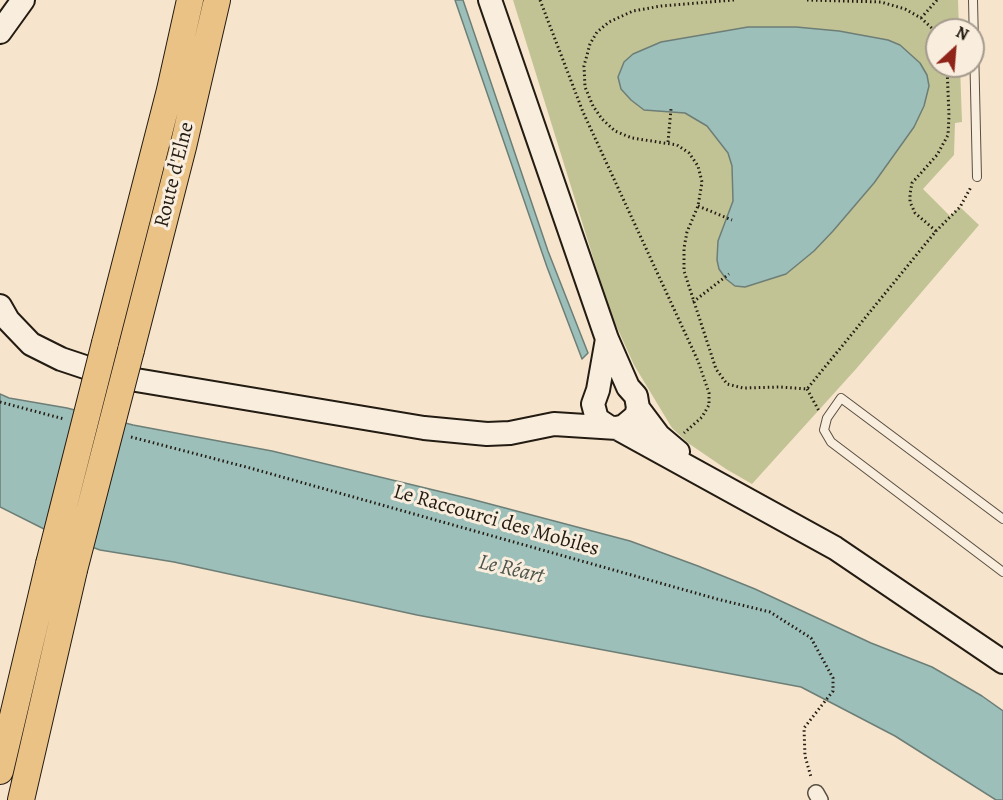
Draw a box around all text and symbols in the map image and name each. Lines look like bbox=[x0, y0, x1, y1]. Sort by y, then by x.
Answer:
north arrow bbox=[925, 18, 985, 78]
text: N bbox=[952, 21, 972, 46]
street label: Route d'Elne bbox=[150, 120, 200, 230]
street label: Le Raccourci des Mobiles bbox=[390, 480, 602, 562]
water label: Le Réart bbox=[476, 550, 546, 590]

